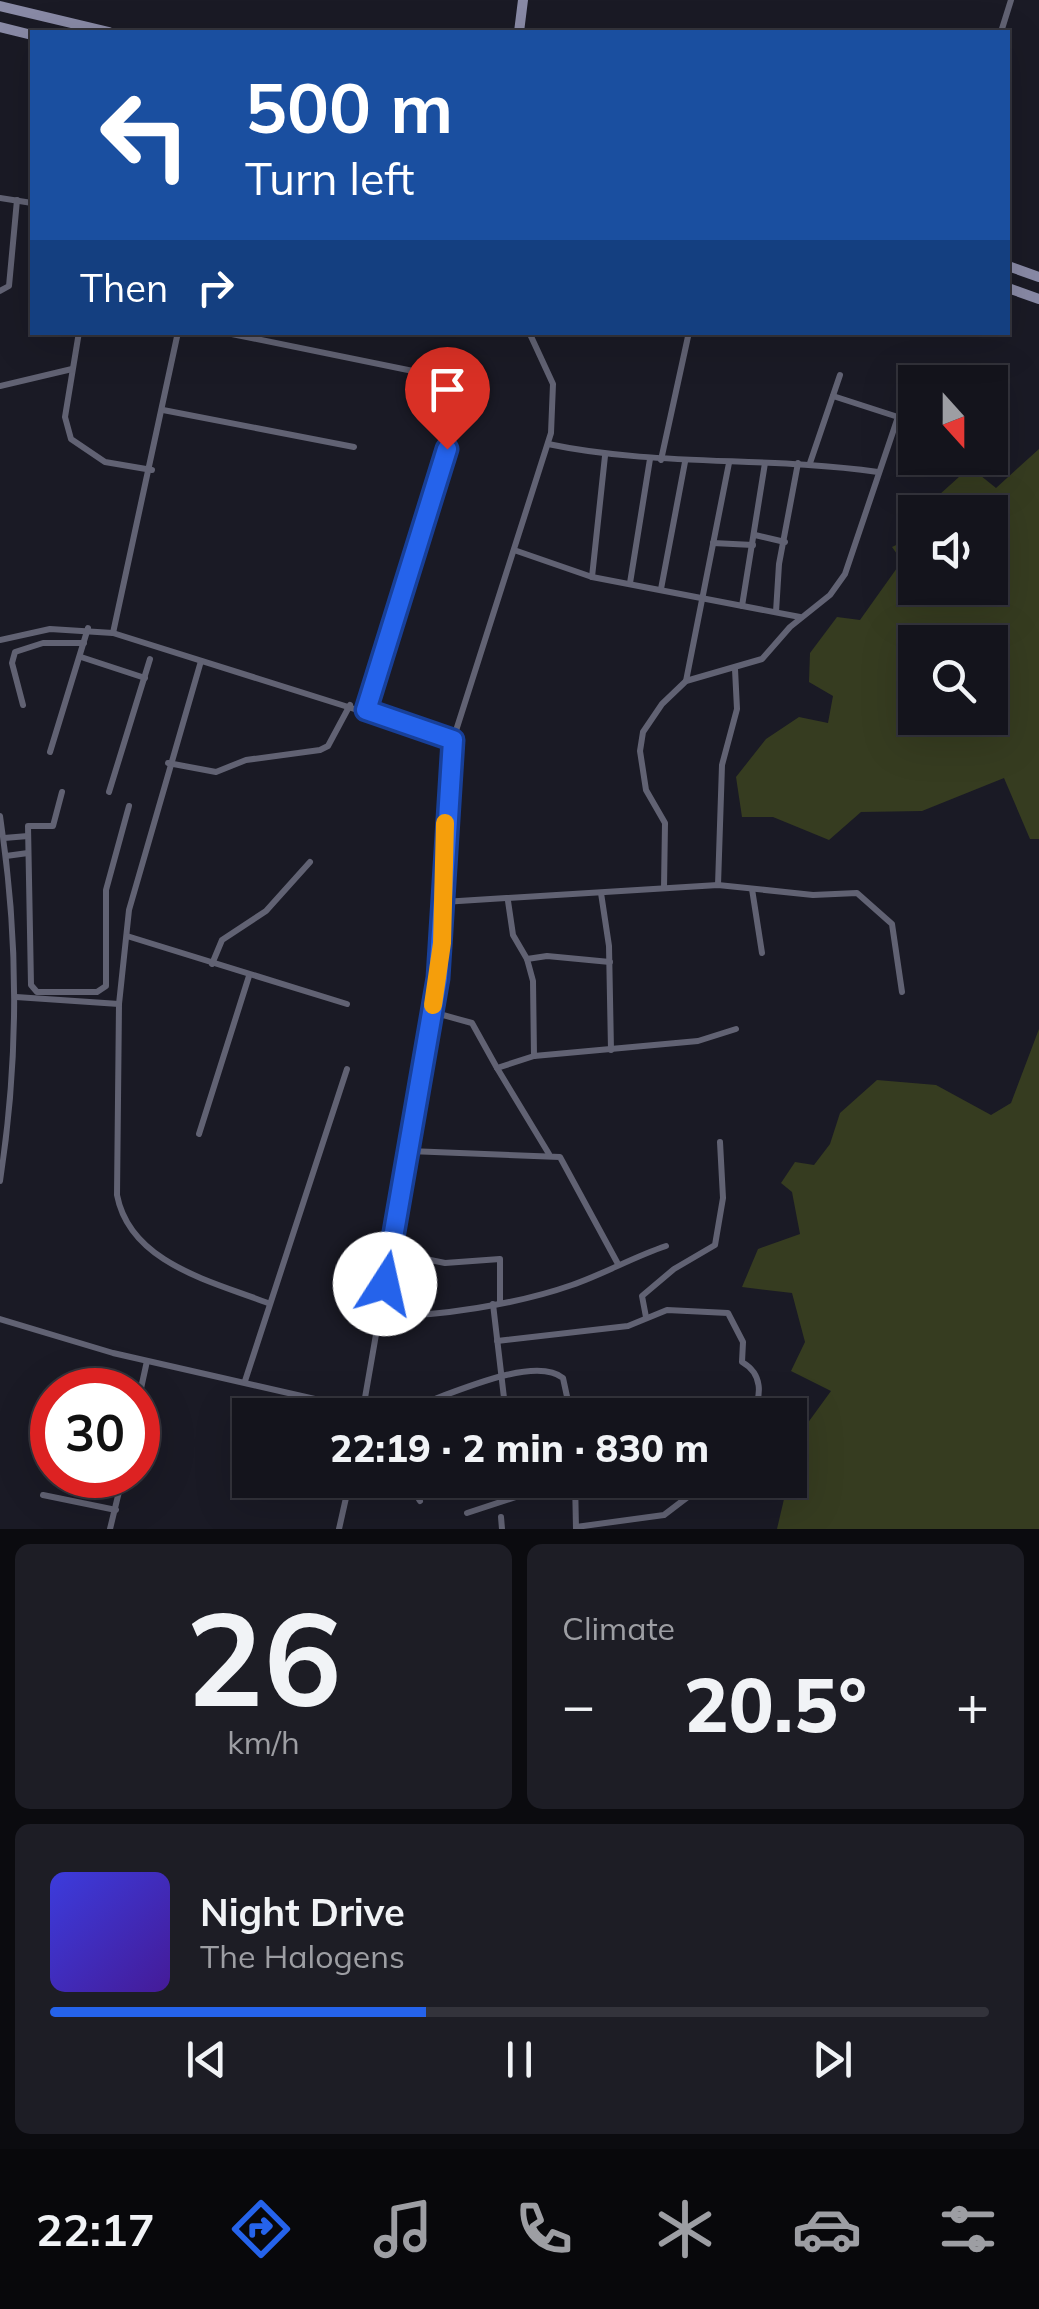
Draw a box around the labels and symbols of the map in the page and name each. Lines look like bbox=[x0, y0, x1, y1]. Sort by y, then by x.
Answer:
pin bbox=[405, 347, 490, 450]
north arrow bbox=[898, 365, 1008, 475]
position arrow bbox=[333, 1232, 437, 1336]
speed limit sign: 30 bbox=[30, 1368, 160, 1498]

